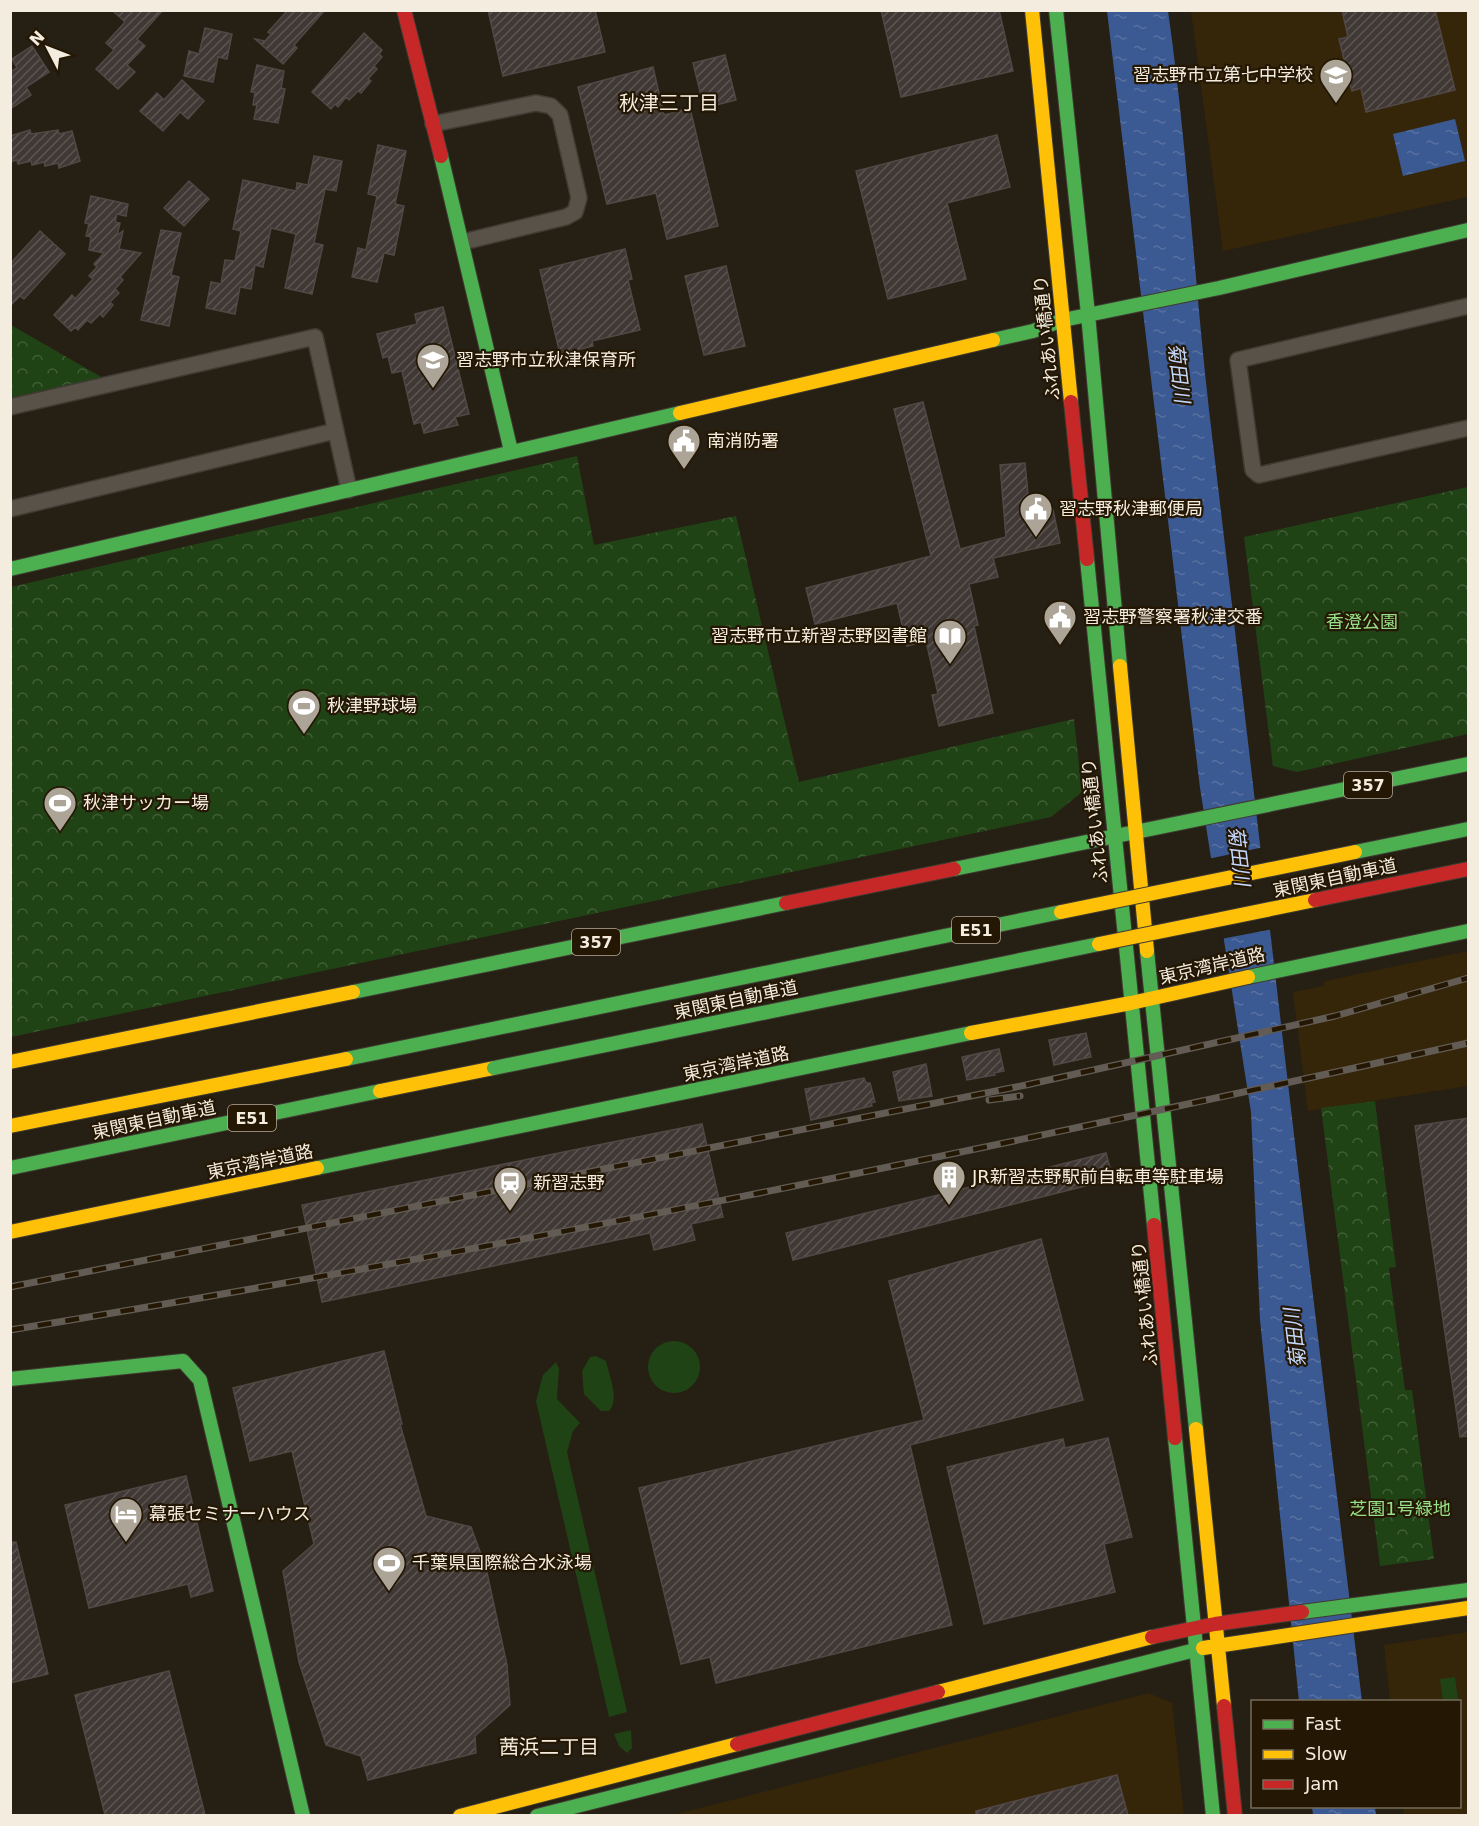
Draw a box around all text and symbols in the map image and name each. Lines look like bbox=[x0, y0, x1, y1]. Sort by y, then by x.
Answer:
north arrow bbox=[18, 18, 78, 78]
text: N bbox=[26, 27, 49, 50]
school or university icon: 習志野市立第七中学校 bbox=[1318, 57, 1354, 104]
place label: 習志野市立第七中学校 bbox=[1133, 64, 1313, 85]
district label: 秋津三丁目 bbox=[619, 91, 719, 115]
street label: ふれあい橋通り bbox=[1029, 274, 1064, 402]
school or university icon: 習志野市立秋津保育所 bbox=[415, 342, 451, 389]
water label: 菊田川 bbox=[1163, 342, 1195, 406]
place label: 習志野市立秋津保育所 bbox=[456, 349, 636, 370]
public building icon: 南消防署 bbox=[666, 423, 702, 470]
place label: 南消防署 bbox=[707, 430, 779, 451]
public building icon: 習志野秋津郵便局 bbox=[1018, 491, 1054, 538]
place label: 習志野秋津郵便局 bbox=[1059, 498, 1203, 519]
public building icon: 習志野警察署秋津交番 bbox=[1042, 599, 1078, 646]
place label: 習志野警察署秋津交番 bbox=[1083, 606, 1263, 627]
park label: 香澄公園 bbox=[1326, 611, 1398, 632]
library icon: 習志野市立新習志野図書館 bbox=[932, 618, 968, 665]
place label: 習志野市立新習志野図書館 bbox=[711, 625, 927, 646]
sports icon: 秋津野球場 bbox=[286, 688, 322, 735]
place label: 秋津野球場 bbox=[327, 695, 417, 716]
street label: ふれあい橋通り bbox=[1077, 757, 1112, 885]
road number: 357 bbox=[1344, 772, 1392, 798]
sports icon: 秋津サッカー場 bbox=[42, 785, 78, 832]
place label: 秋津サッカー場 bbox=[83, 792, 209, 813]
water label: 菊田川 bbox=[1223, 825, 1255, 889]
street label: 東関東自動車道 bbox=[1271, 854, 1399, 901]
road number: E51 bbox=[952, 917, 1000, 943]
road number: 357 bbox=[572, 929, 620, 955]
street label: 東京湾岸道路 bbox=[1157, 943, 1267, 988]
street label: 東関東自動車道 bbox=[672, 976, 800, 1023]
street label: 東京湾岸道路 bbox=[681, 1042, 791, 1085]
street label: 東関東自動車道 bbox=[90, 1096, 218, 1143]
road number: E51 bbox=[228, 1105, 276, 1131]
street label: 東京湾岸道路 bbox=[205, 1140, 315, 1183]
building icon: JR新習志野駅前自転車等駐車場 bbox=[931, 1159, 967, 1206]
station icon: 新習志野 bbox=[492, 1165, 528, 1212]
place label: JR新習志野駅前自転車等駐車場 bbox=[971, 1166, 1224, 1187]
place label: 新習志野 bbox=[533, 1172, 605, 1193]
street label: ふれあい橋通り bbox=[1127, 1240, 1162, 1368]
water label: 菊田川 bbox=[1279, 1305, 1311, 1369]
hotel icon: 幕張セミナーハウス bbox=[108, 1496, 144, 1543]
park label: 芝園1号緑地 bbox=[1349, 1498, 1451, 1519]
place label: 幕張セミナーハウス bbox=[149, 1503, 311, 1524]
sports icon: 千葉県国際総合水泳場 bbox=[371, 1545, 407, 1592]
place label: 千葉県国際総合水泳場 bbox=[412, 1552, 592, 1573]
legend bbox=[1251, 1700, 1461, 1808]
text: Fast bbox=[1305, 1713, 1341, 1734]
district label: 茜浜二丁目 bbox=[499, 1735, 599, 1759]
text: Slow bbox=[1305, 1743, 1347, 1764]
text: Jam bbox=[1304, 1773, 1339, 1794]

